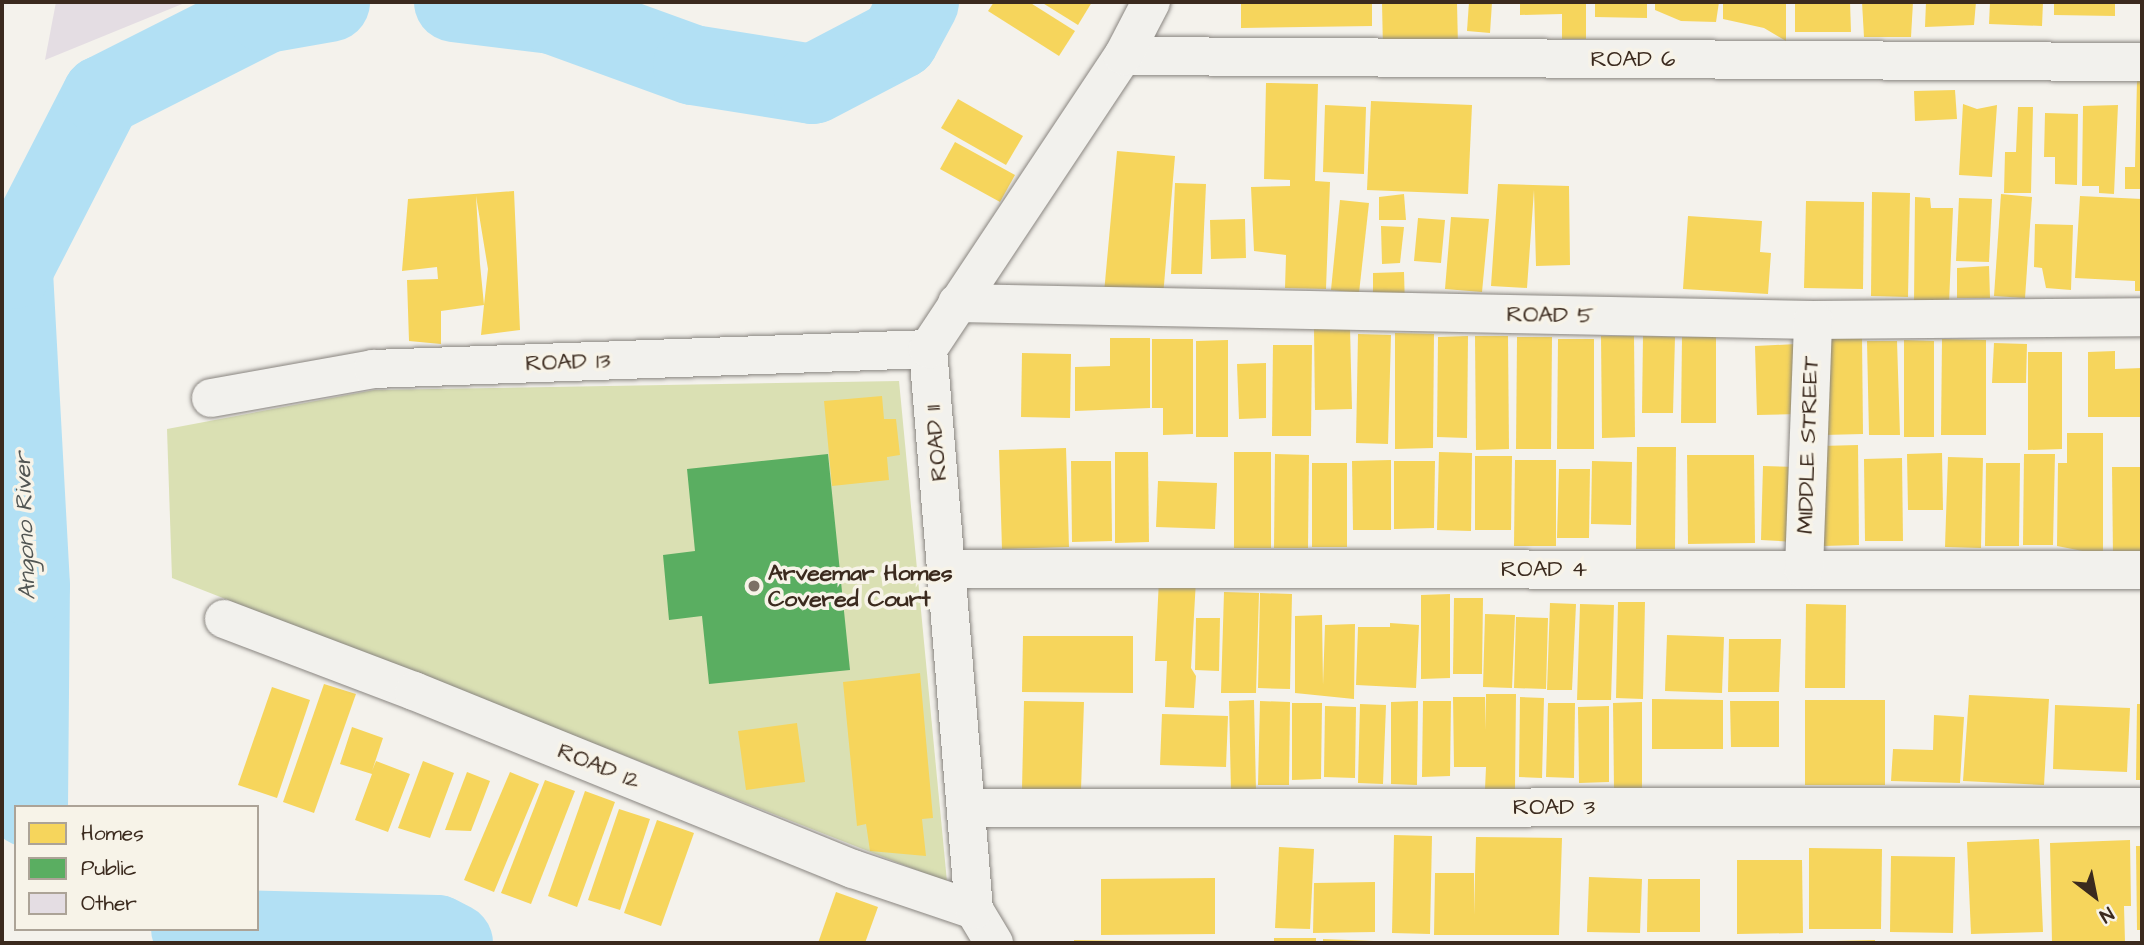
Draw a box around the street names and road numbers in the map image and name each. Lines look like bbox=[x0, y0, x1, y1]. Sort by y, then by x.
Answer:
street label: ROAD 6 bbox=[1590, 45, 1676, 73]
street label: ROAD 5 bbox=[1506, 300, 1594, 330]
street label: ROAD 13 bbox=[525, 347, 611, 377]
street label: MIDDLE STREET bbox=[1791, 356, 1825, 534]
street label: ROAD 11 bbox=[919, 404, 953, 482]
street label: ROAD 4 bbox=[1501, 555, 1587, 583]
street label: ROAD 12 bbox=[554, 737, 644, 795]
street label: ROAD 3 bbox=[1513, 793, 1595, 821]

